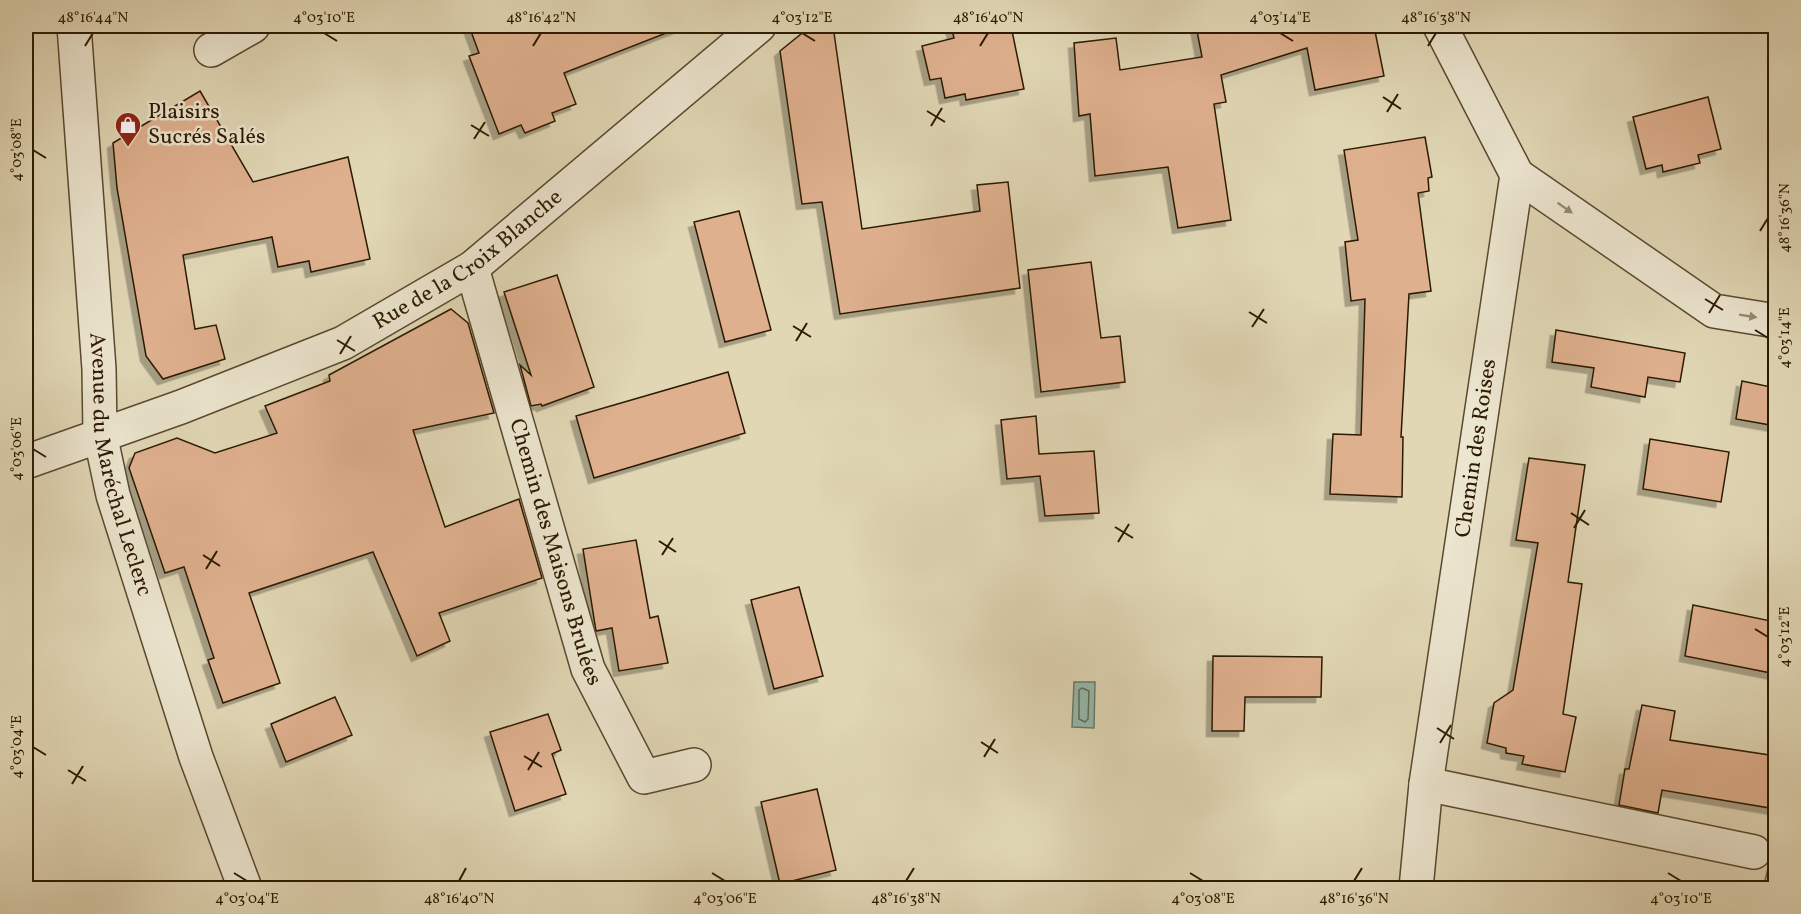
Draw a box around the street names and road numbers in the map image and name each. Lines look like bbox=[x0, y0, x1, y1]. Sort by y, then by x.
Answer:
street label: Rue de la Croix Blanche bbox=[367, 182, 569, 338]
street label: Avenue du Maréchal Leclerc bbox=[81, 331, 160, 600]
street label: Chemin des Roises bbox=[1448, 357, 1505, 540]
street label: Chemin des Maisons Brulées bbox=[501, 415, 610, 691]

